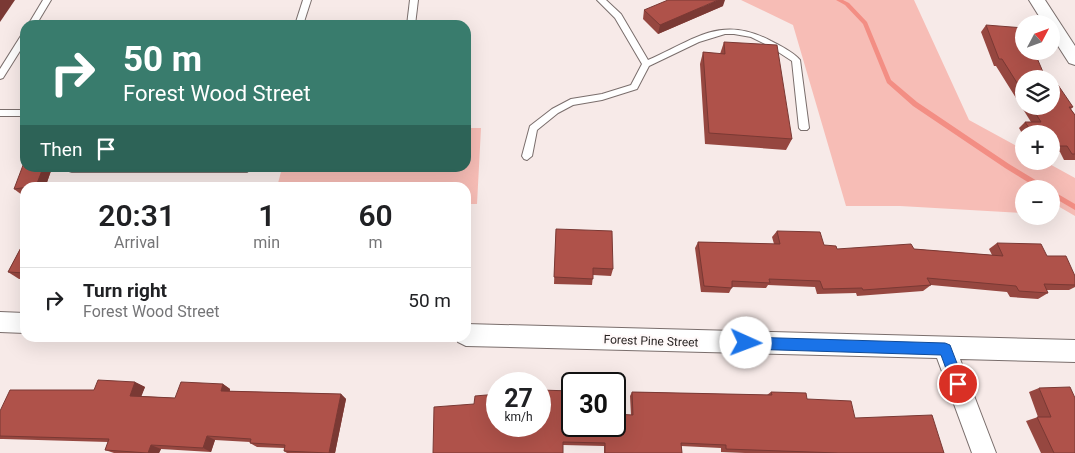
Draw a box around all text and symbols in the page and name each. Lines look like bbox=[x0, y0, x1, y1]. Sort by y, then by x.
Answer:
north arrow bbox=[1015, 15, 1060, 60]
map controls bbox=[1015, 15, 1060, 225]
text: 50 m bbox=[123, 39, 202, 80]
icon: right bbox=[40, 40, 105, 105]
button: layers bbox=[1015, 70, 1060, 115]
text: Forest Wood Street bbox=[123, 81, 311, 106]
button: + bbox=[1015, 125, 1060, 170]
icon: arrive bbox=[92, 135, 120, 163]
text: Then bbox=[40, 138, 82, 161]
button: − bbox=[1015, 180, 1060, 225]
text: 20:31 bbox=[98, 198, 175, 233]
text: 1 bbox=[258, 198, 275, 233]
text: 60 bbox=[358, 198, 393, 233]
text: Arrival bbox=[114, 233, 159, 252]
text: min bbox=[253, 233, 280, 252]
text: m bbox=[369, 233, 383, 252]
text: Turn right bbox=[83, 279, 167, 302]
icon: right bbox=[40, 286, 68, 314]
text: 50 m bbox=[408, 289, 451, 312]
text: Forest Wood Street bbox=[83, 302, 219, 321]
position arrow bbox=[719, 316, 771, 368]
street label: Forest Pine Street bbox=[603, 332, 699, 350]
pin bbox=[937, 363, 979, 405]
icon: arrive bbox=[944, 370, 972, 398]
speed limit sign: 30 bbox=[561, 372, 626, 437]
text: 27 bbox=[504, 384, 533, 413]
text: km/h bbox=[504, 410, 533, 424]

